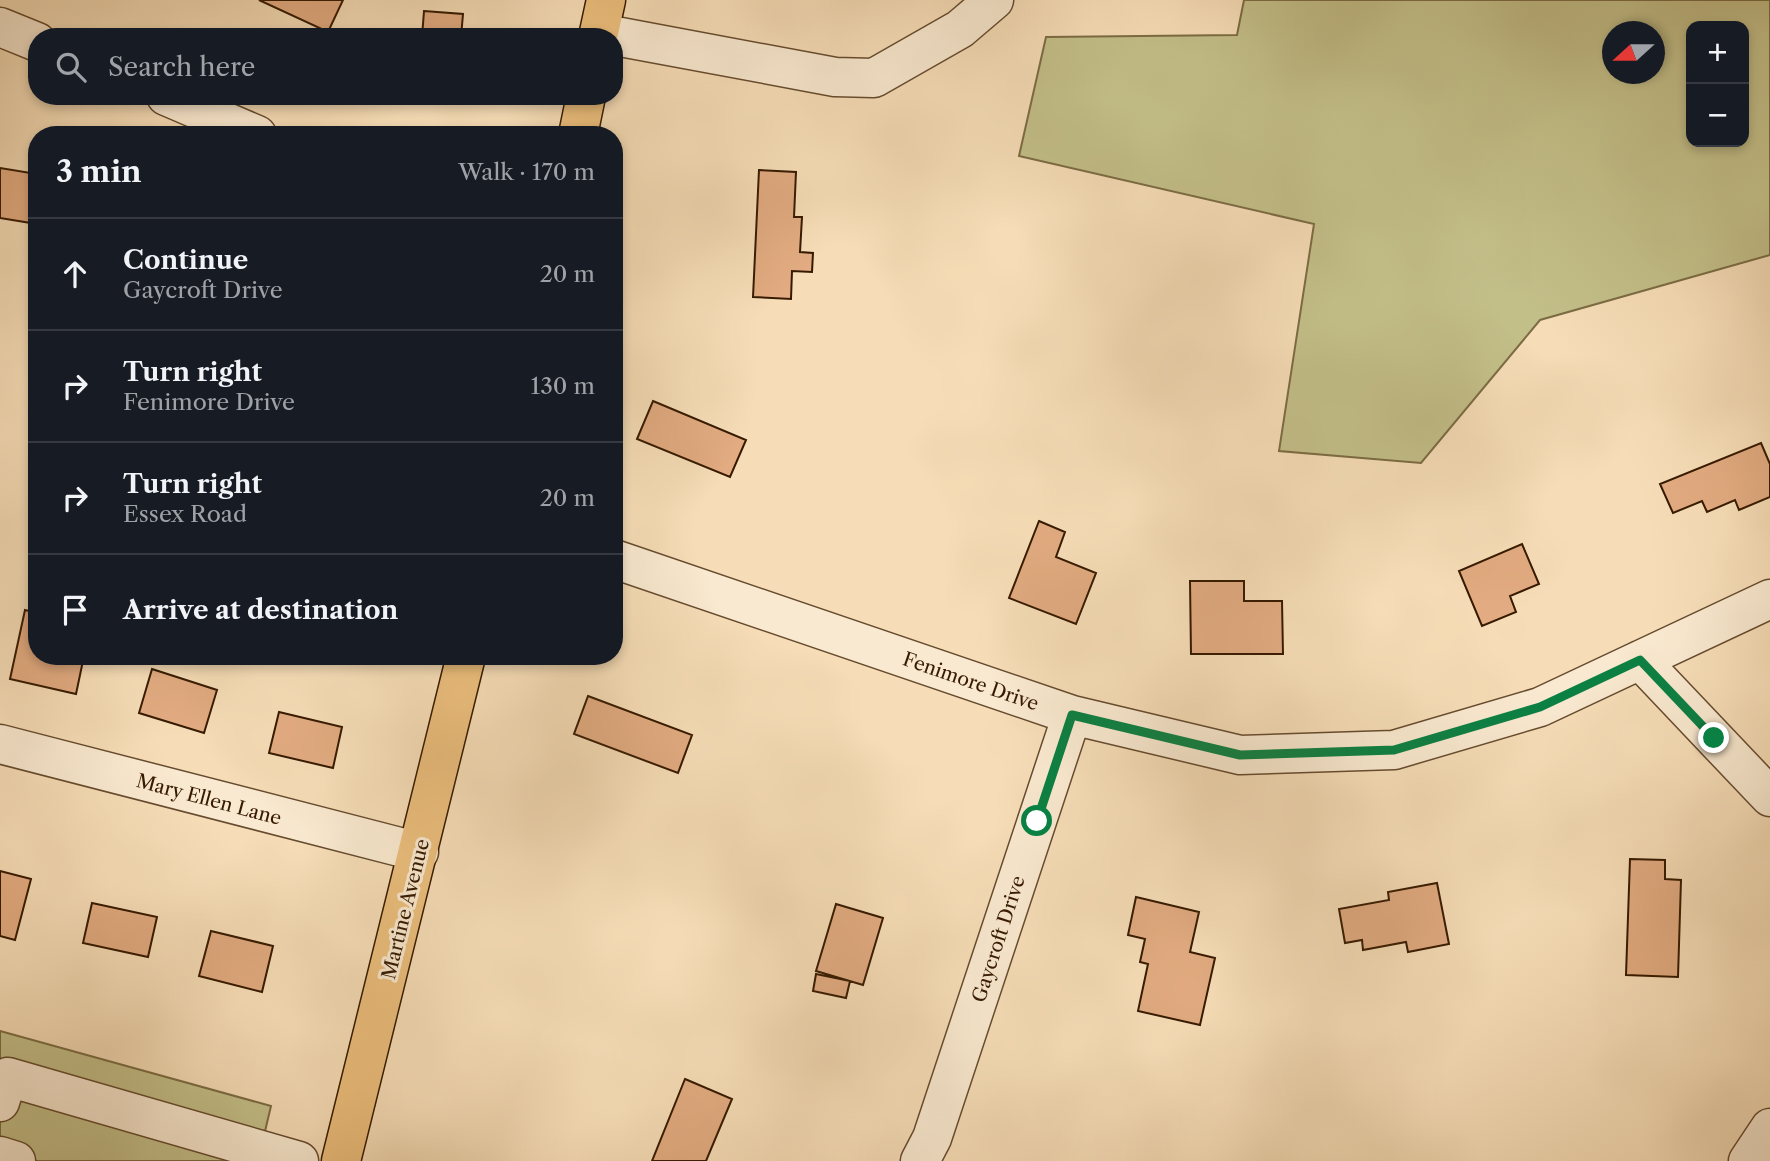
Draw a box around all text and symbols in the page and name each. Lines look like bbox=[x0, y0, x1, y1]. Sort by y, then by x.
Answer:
north arrow bbox=[1602, 21, 1665, 84]
map controls bbox=[1686, 21, 1749, 147]
button: + bbox=[1686, 21, 1749, 84]
search box bbox=[28, 28, 623, 105]
icon: search bbox=[52, 48, 90, 86]
text: Search here bbox=[108, 51, 255, 83]
button: − bbox=[1686, 84, 1749, 147]
text: 3 min bbox=[56, 153, 142, 190]
text: Walk · 170 m bbox=[458, 158, 595, 186]
text: Continue bbox=[123, 244, 248, 276]
icon: ahead bbox=[56, 255, 94, 293]
text: 20 m bbox=[540, 260, 595, 288]
text: Gaycroft Drive bbox=[123, 276, 283, 304]
text: Turn right bbox=[123, 356, 262, 388]
icon: right bbox=[56, 367, 94, 405]
text: 130 m bbox=[531, 372, 595, 400]
text: Fenimore Drive bbox=[123, 388, 295, 416]
text: Turn right bbox=[123, 468, 262, 500]
icon: right bbox=[56, 479, 94, 517]
text: 20 m bbox=[540, 484, 595, 512]
text: Essex Road bbox=[123, 500, 247, 528]
icon: arrive bbox=[56, 591, 94, 629]
text: Arrive at destination bbox=[123, 594, 398, 626]
street label: Fenimore Drive bbox=[900, 647, 1042, 715]
route end bbox=[1698, 722, 1729, 753]
street label: Mary Ellen Lane bbox=[134, 769, 284, 830]
route start bbox=[1021, 805, 1052, 836]
street label: Martine Avenue bbox=[377, 837, 434, 982]
street label: Gaycroft Drive bbox=[967, 873, 1030, 1005]

